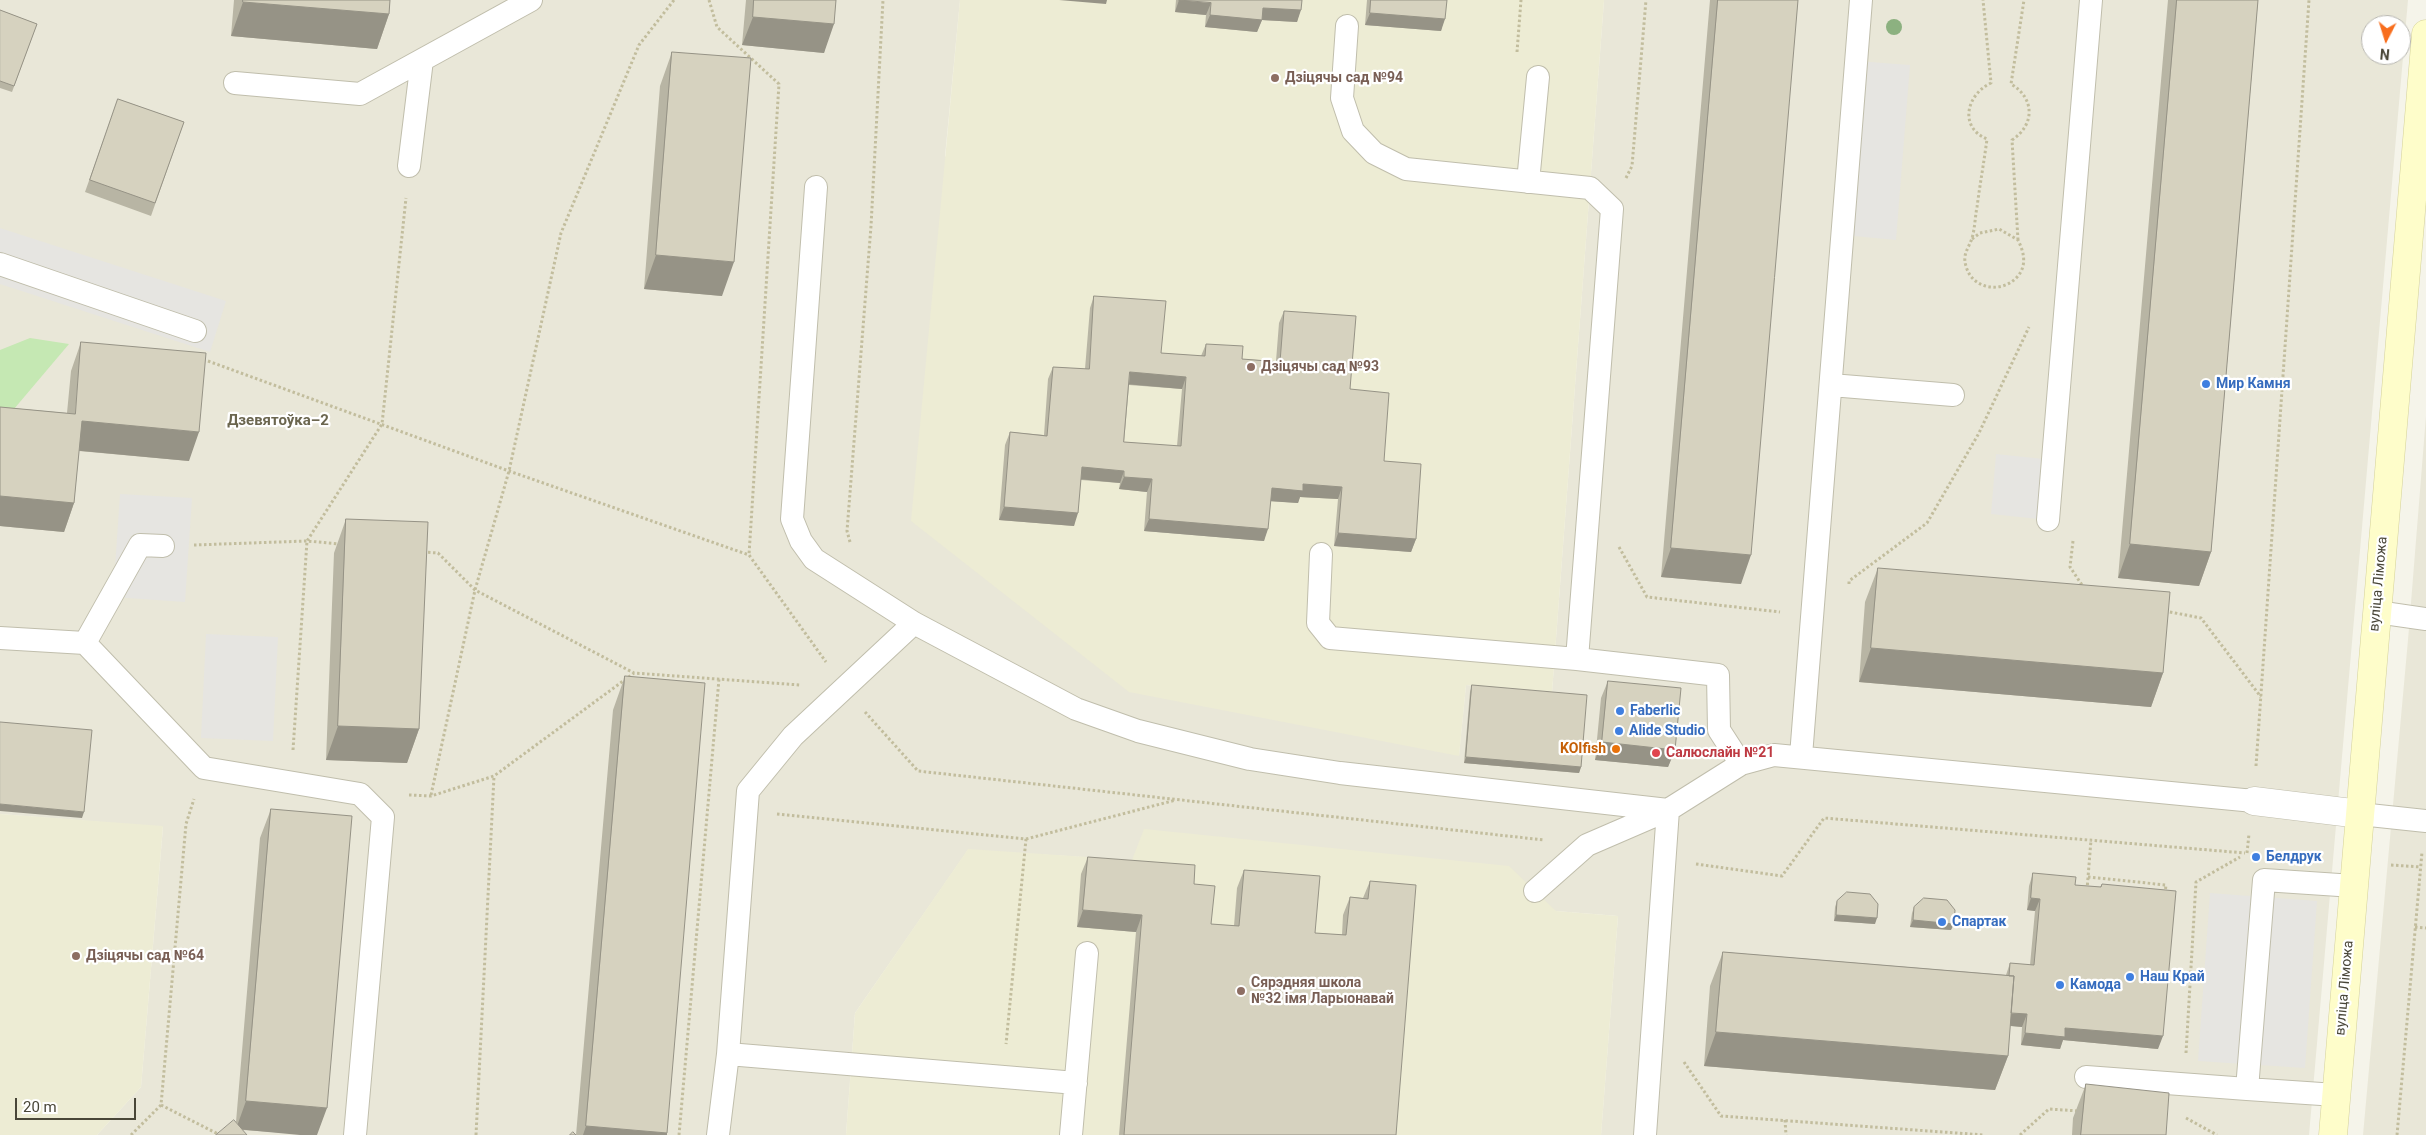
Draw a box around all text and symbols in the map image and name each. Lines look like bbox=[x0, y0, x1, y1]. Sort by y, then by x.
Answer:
north arrow bbox=[2361, 15, 2411, 65]
text: N bbox=[2379, 46, 2390, 62]
place label: Дзіцячы сад №94 bbox=[1285, 70, 1403, 86]
marker: Дзіцячы сад №94 bbox=[1269, 72, 1281, 84]
place label: Дзіцячы сад №93 bbox=[1261, 359, 1379, 375]
marker: Дзіцячы сад №93 bbox=[1245, 361, 1257, 373]
place label: Мир Камня bbox=[2216, 376, 2290, 392]
marker: Мир Камня bbox=[2200, 378, 2212, 390]
district label: Дзевятоўка–2 bbox=[227, 412, 329, 430]
street label: вуліца Ліможа bbox=[2366, 536, 2392, 632]
place label: Faberlic bbox=[1630, 703, 1680, 719]
marker: Faberlic bbox=[1614, 705, 1626, 717]
place label: Alide Studio bbox=[1629, 723, 1705, 739]
marker: Alide Studio bbox=[1613, 725, 1625, 737]
place label: KOIfish bbox=[1560, 741, 1606, 757]
marker: KOIfish bbox=[1610, 743, 1622, 755]
place label: Салюслайн №21 bbox=[1666, 745, 1774, 761]
marker: Салюслайн №21 bbox=[1650, 747, 1662, 759]
place label: Белдрук bbox=[2266, 849, 2322, 865]
marker: Белдрук bbox=[2250, 851, 2262, 863]
place label: Спартак bbox=[1952, 914, 2006, 930]
marker: Спартак bbox=[1936, 916, 1948, 928]
street label: вуліца Ліможа bbox=[2332, 940, 2358, 1036]
place label: Дзіцячы сад №64 bbox=[86, 948, 204, 964]
marker: Дзіцячы сад №64 bbox=[70, 950, 82, 962]
place label: Наш Край bbox=[2140, 969, 2205, 985]
marker: Наш Край bbox=[2124, 971, 2136, 983]
place label: Сярэдняя школа №32 імя Ларыонавай bbox=[1251, 975, 1394, 1008]
place label: Камода bbox=[2070, 977, 2121, 993]
marker: Камода bbox=[2054, 979, 2066, 991]
marker: Сярэдняя школа №32 імя Ларыонавай bbox=[1235, 985, 1247, 997]
scale bar bbox=[18, 1088, 139, 1120]
text: 20 m bbox=[23, 1098, 57, 1116]

